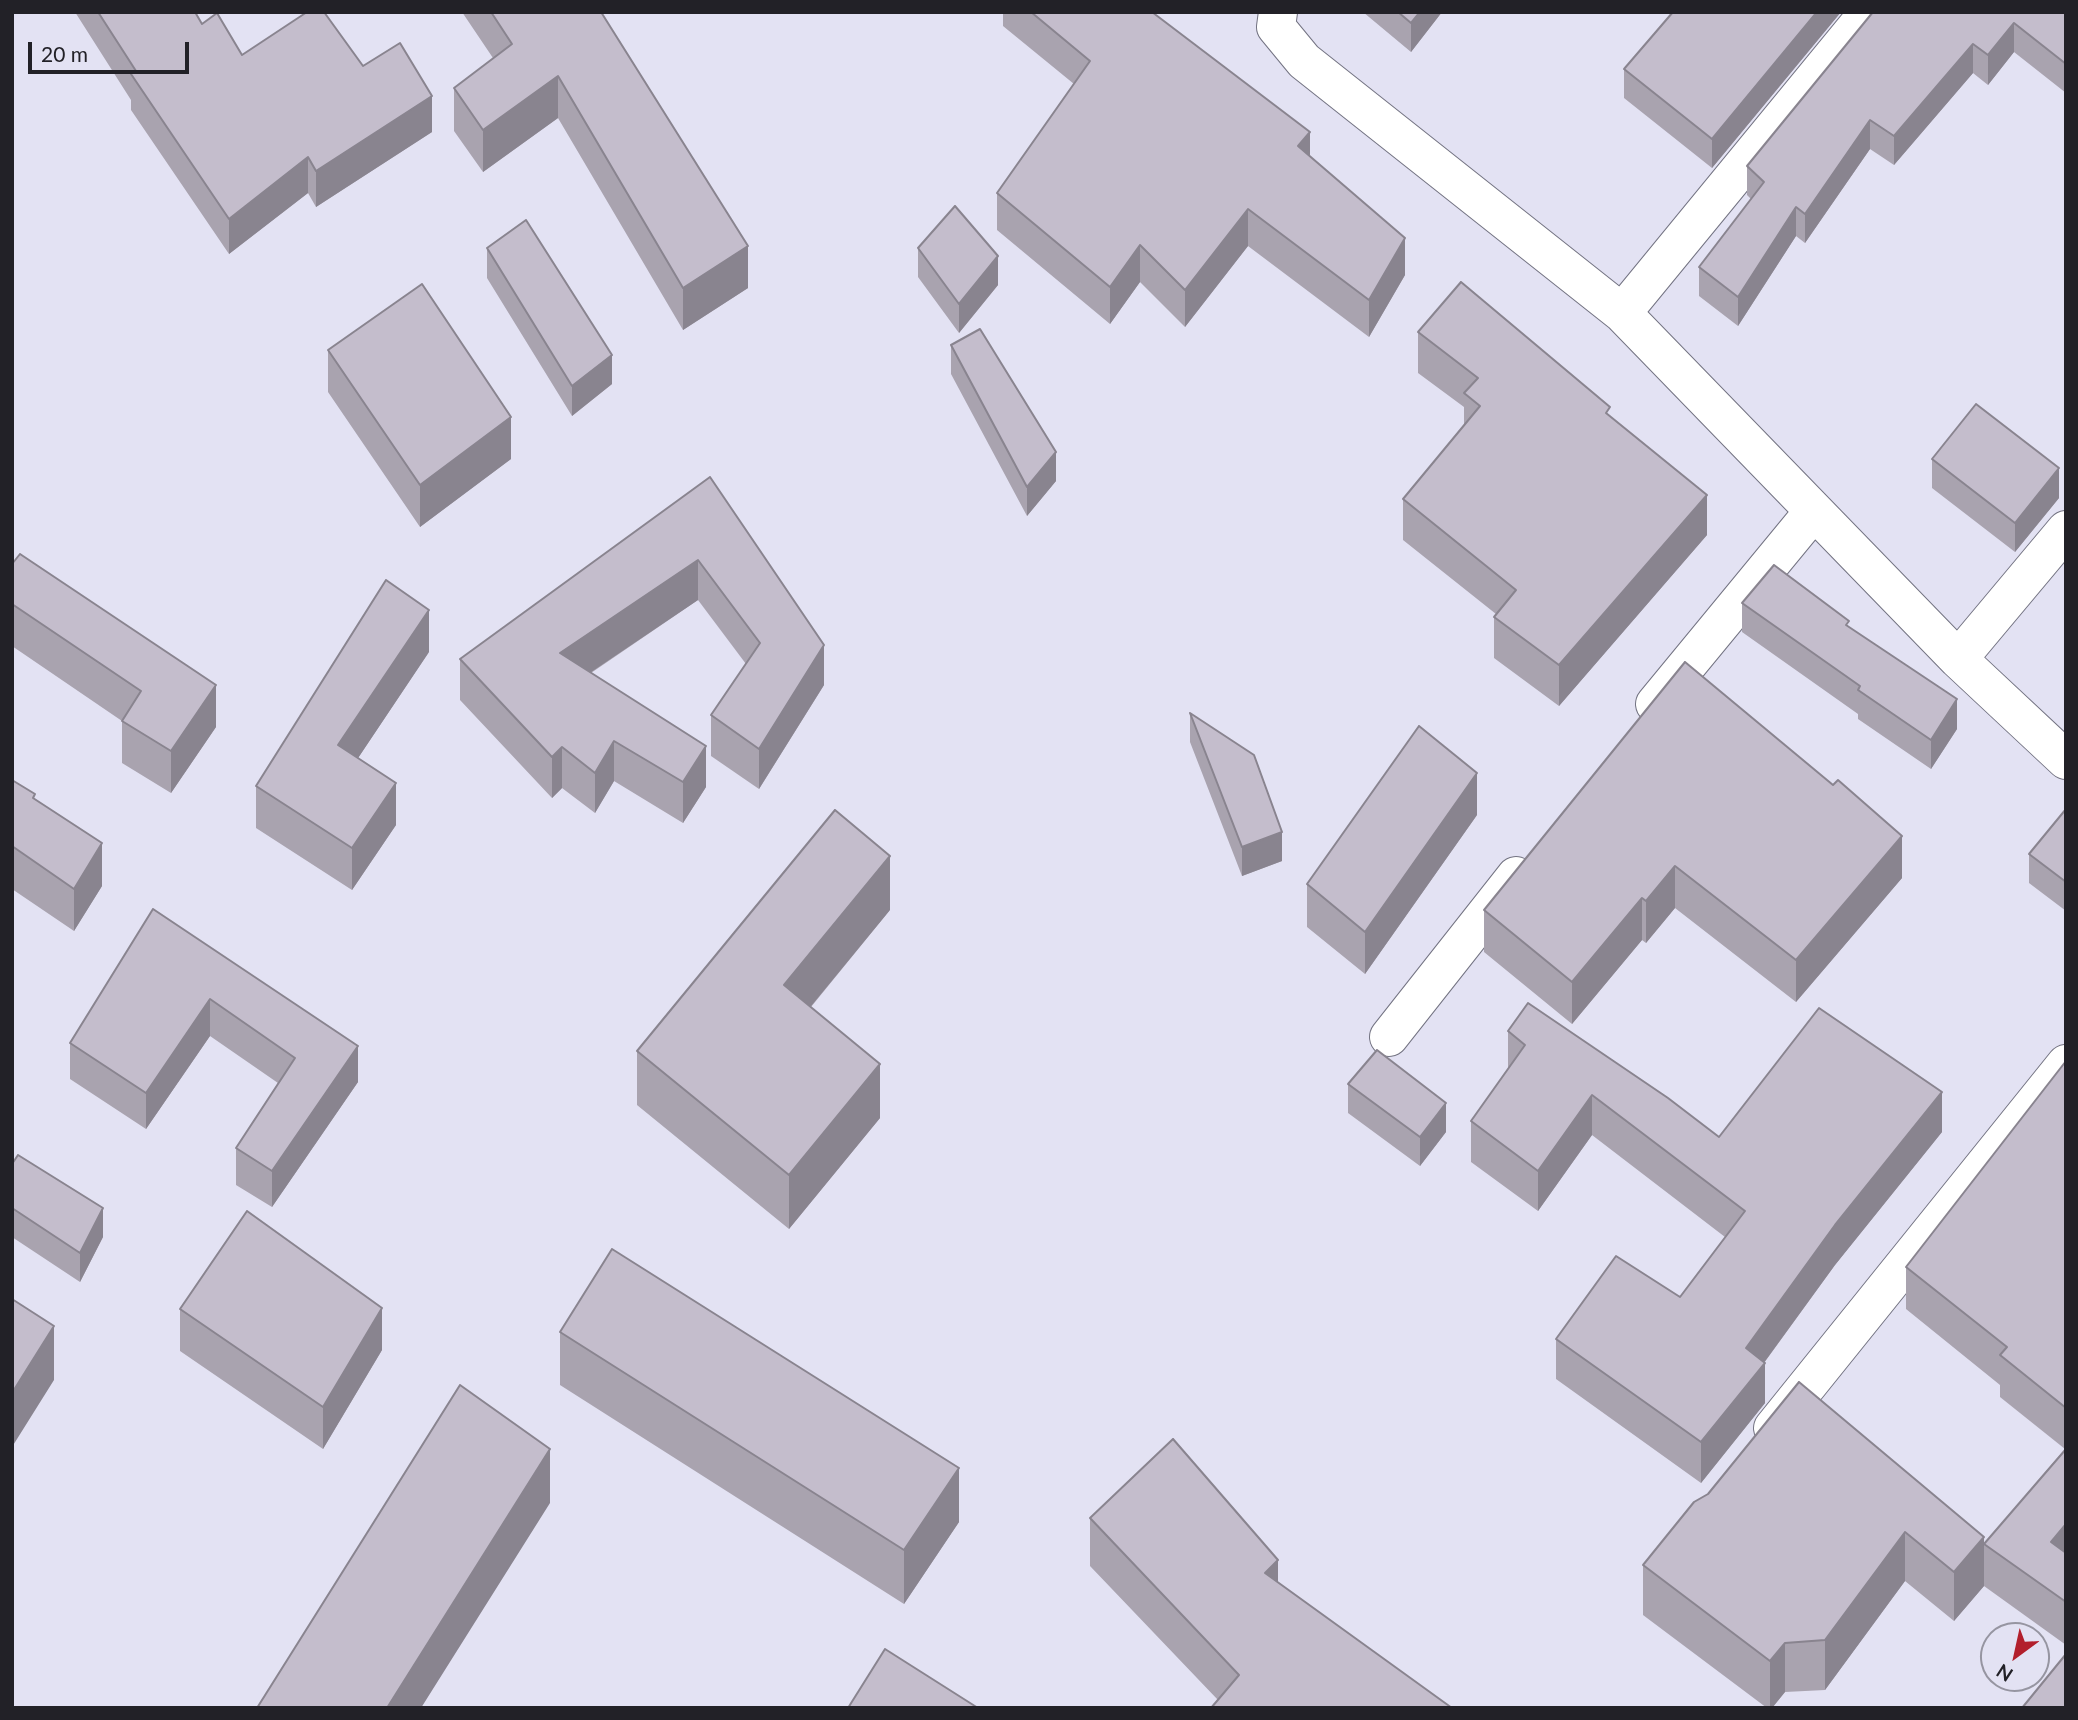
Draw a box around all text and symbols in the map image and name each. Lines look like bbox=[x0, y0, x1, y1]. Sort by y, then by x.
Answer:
scale bar bbox=[32, 28, 192, 72]
text: 20 m bbox=[41, 41, 88, 66]
north arrow bbox=[1980, 1622, 2050, 1692]
text: N bbox=[1992, 1660, 2017, 1687]

